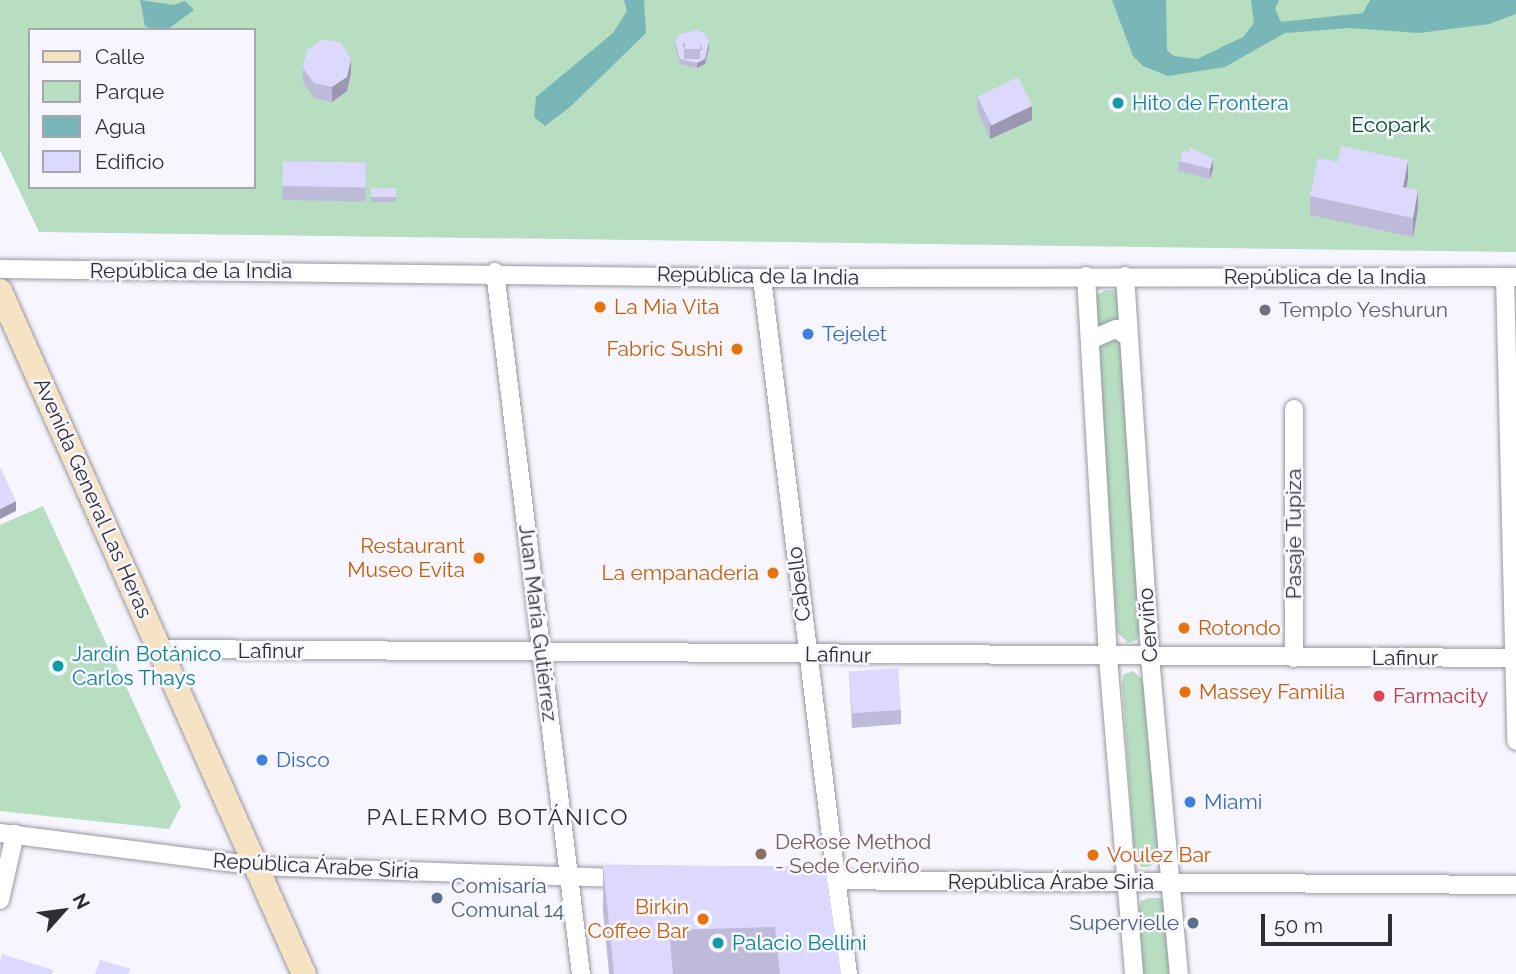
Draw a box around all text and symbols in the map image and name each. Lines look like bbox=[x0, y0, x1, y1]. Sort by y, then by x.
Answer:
legend bbox=[28, 28, 256, 189]
text: Calle bbox=[95, 44, 145, 69]
text: Parque bbox=[95, 79, 164, 104]
place label: Hito de Frontera bbox=[1132, 90, 1289, 116]
marker: Hito de Frontera bbox=[1110, 95, 1126, 111]
park label: Ecopark bbox=[1351, 112, 1431, 138]
text: Agua bbox=[95, 114, 146, 139]
text: Edificio bbox=[95, 149, 164, 174]
street label: República de la India bbox=[90, 258, 292, 284]
street label: República de la India bbox=[657, 262, 859, 290]
street label: República de la India bbox=[1224, 264, 1426, 290]
place label: La Mia Vita bbox=[614, 294, 720, 320]
place label: Templo Yeshurun bbox=[1279, 297, 1449, 323]
marker: La Mia Vita bbox=[592, 299, 608, 315]
marker: Templo Yeshurun bbox=[1257, 302, 1273, 318]
place label: Tejelet bbox=[822, 321, 887, 347]
marker: Tejelet bbox=[800, 326, 816, 342]
place label: Fabric Sushi bbox=[607, 336, 723, 362]
marker: Fabric Sushi bbox=[729, 341, 745, 357]
street label: Avenida General Las Heras bbox=[28, 374, 158, 622]
street label: Pasaje Tupiza bbox=[1281, 468, 1307, 600]
street label: Juan María Gutiérrez bbox=[513, 523, 563, 723]
place label: Restaurant Museo Evita bbox=[347, 533, 465, 583]
street label: Cabello bbox=[782, 545, 816, 623]
marker: Restaurant Museo Evita bbox=[471, 550, 487, 566]
place label: La empanaderia bbox=[601, 560, 759, 586]
marker: La empanaderia bbox=[765, 565, 781, 581]
street label: Cerviño bbox=[1133, 587, 1163, 663]
place label: Rotondo bbox=[1198, 615, 1281, 641]
marker: Rotondo bbox=[1176, 620, 1192, 636]
street label: Lafinur bbox=[238, 638, 304, 664]
place label: Jardín Botánico Carlos Thays bbox=[72, 641, 221, 691]
street label: Lafinur bbox=[805, 642, 871, 668]
street label: Lafinur bbox=[1372, 645, 1438, 671]
marker: Jardín Botánico Carlos Thays bbox=[50, 658, 66, 674]
place label: Massey Familia bbox=[1199, 679, 1346, 705]
place label: Farmacity bbox=[1393, 683, 1488, 709]
marker: Massey Familia bbox=[1177, 684, 1193, 700]
marker: Farmacity bbox=[1371, 688, 1387, 704]
place label: Disco bbox=[276, 747, 330, 773]
marker: Disco bbox=[254, 752, 270, 768]
place label: Miami bbox=[1204, 789, 1262, 815]
marker: Miami bbox=[1182, 794, 1198, 810]
district label: PALERMO BOTÁNICO bbox=[369, 803, 627, 831]
place label: DeRose Method - Sede Cerviño bbox=[775, 829, 931, 879]
place label: Voulez Bar bbox=[1107, 842, 1211, 868]
marker: DeRose Method - Sede Cerviño bbox=[753, 846, 769, 862]
marker: Voulez Bar bbox=[1085, 847, 1101, 863]
street label: República Árabe Siria bbox=[212, 848, 420, 884]
street label: República Árabe Siria bbox=[947, 869, 1155, 895]
place label: Comisaría Comunal 14 bbox=[451, 873, 565, 923]
north arrow bbox=[28, 876, 98, 946]
text: N bbox=[68, 890, 95, 913]
marker: Comisaría Comunal 14 bbox=[429, 890, 445, 906]
place label: Birkin Coffee Bar bbox=[588, 894, 689, 944]
scale bar bbox=[1264, 900, 1395, 944]
place label: Supervielle bbox=[1069, 910, 1179, 936]
marker: Birkin Coffee Bar bbox=[695, 911, 711, 927]
text: 50 m bbox=[1274, 913, 1323, 938]
marker: Supervielle bbox=[1185, 915, 1201, 931]
place label: Palacio Bellini bbox=[732, 930, 867, 956]
marker: Palacio Bellini bbox=[710, 935, 726, 951]

